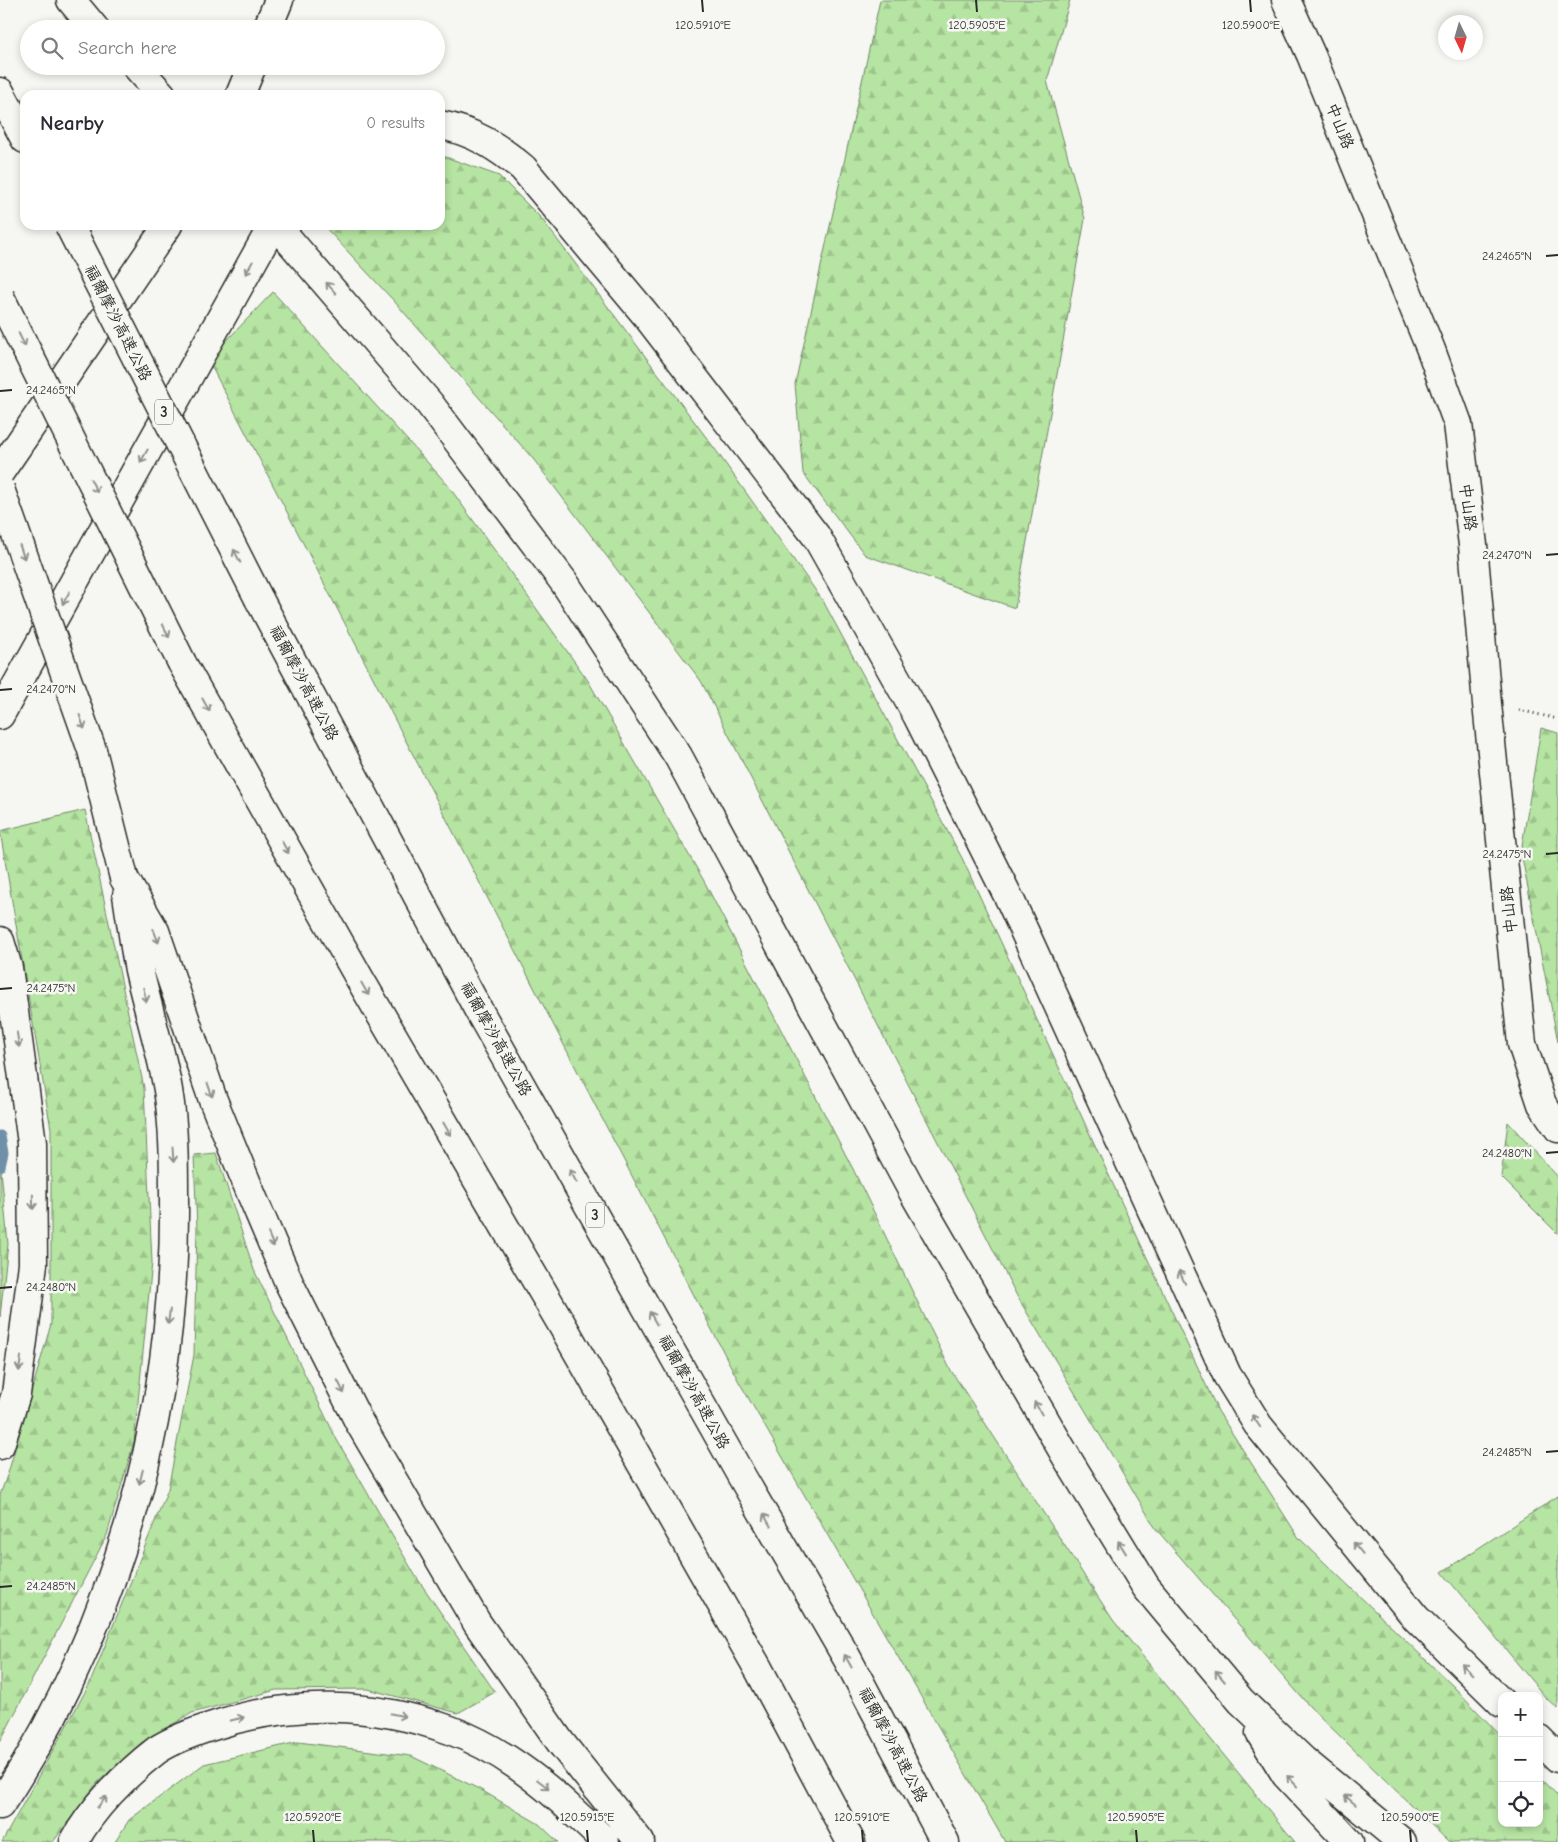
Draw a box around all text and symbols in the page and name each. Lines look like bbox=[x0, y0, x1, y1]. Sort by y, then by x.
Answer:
north arrow bbox=[1438, 15, 1483, 60]
text: 120.5910°E bbox=[675, 18, 731, 32]
text: 120.5905°E bbox=[948, 18, 1006, 32]
text: 120.5900°E bbox=[1222, 18, 1280, 32]
search box bbox=[20, 20, 445, 75]
icon: search bbox=[38, 34, 66, 62]
text: Search here bbox=[78, 37, 177, 59]
street label: 中山路 bbox=[1323, 100, 1357, 152]
text: Nearby bbox=[40, 111, 104, 135]
text: 0 results bbox=[366, 114, 425, 132]
text: 24.2465°N bbox=[1482, 249, 1532, 263]
one-way arrow bbox=[244, 260, 254, 275]
street label: 福爾摩沙高速公路 bbox=[81, 262, 155, 384]
one-way arrow bbox=[326, 282, 337, 295]
one-way arrow bbox=[18, 332, 27, 347]
text: 24.2465°N bbox=[26, 383, 76, 397]
road number: 3 bbox=[155, 400, 173, 424]
one-way arrow bbox=[139, 448, 149, 462]
one-way arrow bbox=[90, 478, 99, 493]
street label: 中山路 bbox=[1456, 482, 1480, 532]
one-way arrow bbox=[18, 544, 27, 559]
text: 24.2470°N bbox=[1482, 548, 1532, 562]
one-way arrow bbox=[232, 549, 241, 564]
one-way arrow bbox=[60, 590, 70, 604]
street label: 福爾摩沙高速公路 bbox=[266, 622, 342, 744]
one-way arrow bbox=[162, 623, 172, 638]
text: 24.2470°N bbox=[26, 682, 76, 696]
one-way arrow bbox=[201, 698, 211, 713]
one-way arrow bbox=[78, 713, 87, 729]
one-way arrow bbox=[281, 839, 291, 854]
text: 24.2475°N bbox=[1483, 847, 1531, 861]
street label: 中山路 bbox=[1498, 885, 1520, 935]
one-way arrow bbox=[152, 928, 161, 943]
street label: 福爾摩沙高速公路 bbox=[457, 979, 535, 1099]
text: 24.2475°N bbox=[27, 981, 75, 995]
one-way arrow bbox=[360, 981, 370, 996]
one-way arrow bbox=[141, 987, 150, 1003]
one-way arrow bbox=[13, 1032, 23, 1048]
one-way arrow bbox=[206, 1081, 215, 1097]
one-way arrow bbox=[443, 1121, 453, 1135]
text: 24.2480°N bbox=[1482, 1146, 1532, 1160]
one-way arrow bbox=[168, 1147, 178, 1163]
one-way arrow bbox=[567, 1170, 577, 1184]
one-way arrow bbox=[28, 1194, 38, 1210]
road number: 3 bbox=[586, 1202, 604, 1228]
one-way arrow bbox=[266, 1232, 276, 1247]
one-way arrow bbox=[1177, 1270, 1187, 1285]
text: 24.2480°N bbox=[26, 1280, 76, 1294]
one-way arrow bbox=[164, 1309, 174, 1325]
one-way arrow bbox=[647, 1311, 657, 1326]
street label: 福爾摩沙高速公路 bbox=[655, 1332, 733, 1452]
one-way arrow bbox=[15, 1355, 25, 1371]
one-way arrow bbox=[337, 1379, 346, 1394]
one-way arrow bbox=[1033, 1402, 1043, 1416]
one-way arrow bbox=[1251, 1415, 1261, 1429]
text: 24.2485°N bbox=[1482, 1445, 1532, 1459]
one-way arrow bbox=[136, 1469, 145, 1485]
one-way arrow bbox=[761, 1514, 771, 1528]
one-way arrow bbox=[1116, 1541, 1126, 1555]
one-way arrow bbox=[1353, 1542, 1364, 1555]
text: 24.2485°N bbox=[26, 1579, 76, 1593]
one-way arrow bbox=[843, 1654, 853, 1669]
one-way arrow bbox=[1461, 1662, 1473, 1675]
one-way arrow bbox=[1215, 1670, 1226, 1683]
street label: 福爾摩沙高速公路 bbox=[855, 1684, 931, 1806]
map controls bbox=[1498, 1692, 1543, 1827]
button: + bbox=[1498, 1692, 1543, 1737]
one-way arrow bbox=[390, 1711, 406, 1720]
one-way arrow bbox=[229, 1714, 245, 1723]
button: − bbox=[1498, 1737, 1543, 1782]
one-way arrow bbox=[1286, 1775, 1298, 1787]
one-way arrow bbox=[536, 1779, 549, 1790]
button: locate bbox=[1498, 1782, 1543, 1827]
one-way arrow bbox=[1344, 1795, 1357, 1806]
one-way arrow bbox=[96, 1796, 108, 1809]
text: 120.5920°E bbox=[285, 1810, 341, 1824]
text: 120.5915°E bbox=[560, 1810, 614, 1824]
text: 120.5910°E bbox=[834, 1810, 890, 1824]
text: 120.5905°E bbox=[1107, 1810, 1165, 1824]
text: 120.5900°E bbox=[1381, 1810, 1439, 1824]

